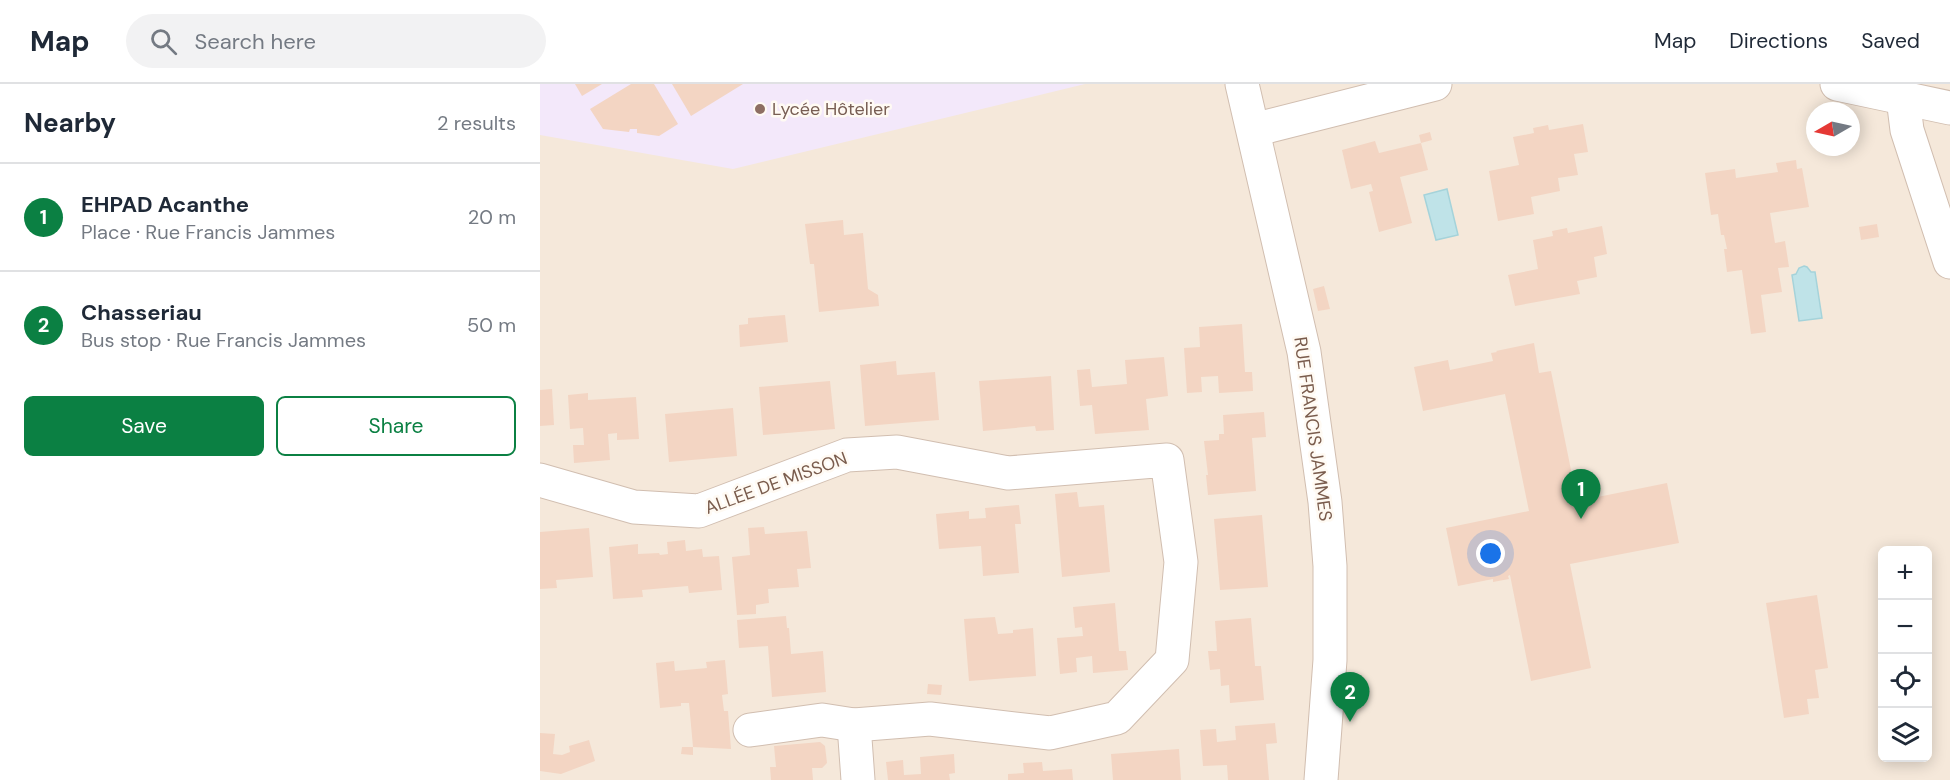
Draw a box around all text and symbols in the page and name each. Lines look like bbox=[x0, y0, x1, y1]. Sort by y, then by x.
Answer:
search box bbox=[126, 14, 546, 68]
text: Map bbox=[30, 23, 90, 60]
icon: search bbox=[147, 25, 180, 58]
text: Search here bbox=[195, 27, 316, 56]
text: Map bbox=[1654, 27, 1696, 55]
text: Directions bbox=[1729, 27, 1828, 55]
text: Saved bbox=[1861, 27, 1920, 55]
place label: Lycée Hôtelier bbox=[772, 97, 890, 121]
marker: Lycée Hôtelier bbox=[753, 102, 767, 116]
north arrow bbox=[1806, 102, 1860, 156]
text: Nearby bbox=[24, 106, 116, 140]
text: 2 results bbox=[437, 110, 516, 136]
text: EHPAD Acanthe bbox=[81, 190, 249, 219]
text: 1 bbox=[40, 204, 47, 230]
text: 20 m bbox=[468, 204, 516, 230]
text: Place · Rue Francis Jammes bbox=[81, 219, 335, 245]
text: Chasseriau bbox=[81, 298, 202, 327]
text: 2 bbox=[38, 312, 49, 338]
text: 50 m bbox=[467, 312, 516, 338]
text: Bus stop · Rue Francis Jammes bbox=[81, 327, 366, 353]
street label: RUE FRANCIS JAMMES bbox=[1288, 335, 1338, 523]
button: Save bbox=[24, 396, 264, 456]
button: Share bbox=[276, 396, 516, 456]
street label: ALLÉE DE MISSON bbox=[701, 446, 851, 520]
pin: 1 bbox=[1562, 470, 1600, 519]
your location bbox=[1476, 539, 1505, 568]
map controls bbox=[1878, 546, 1932, 762]
button: + bbox=[1878, 546, 1932, 600]
button: − bbox=[1878, 600, 1932, 654]
button: locate bbox=[1878, 654, 1932, 708]
pin: 2 bbox=[1330, 672, 1370, 722]
button: layers bbox=[1878, 708, 1932, 762]

